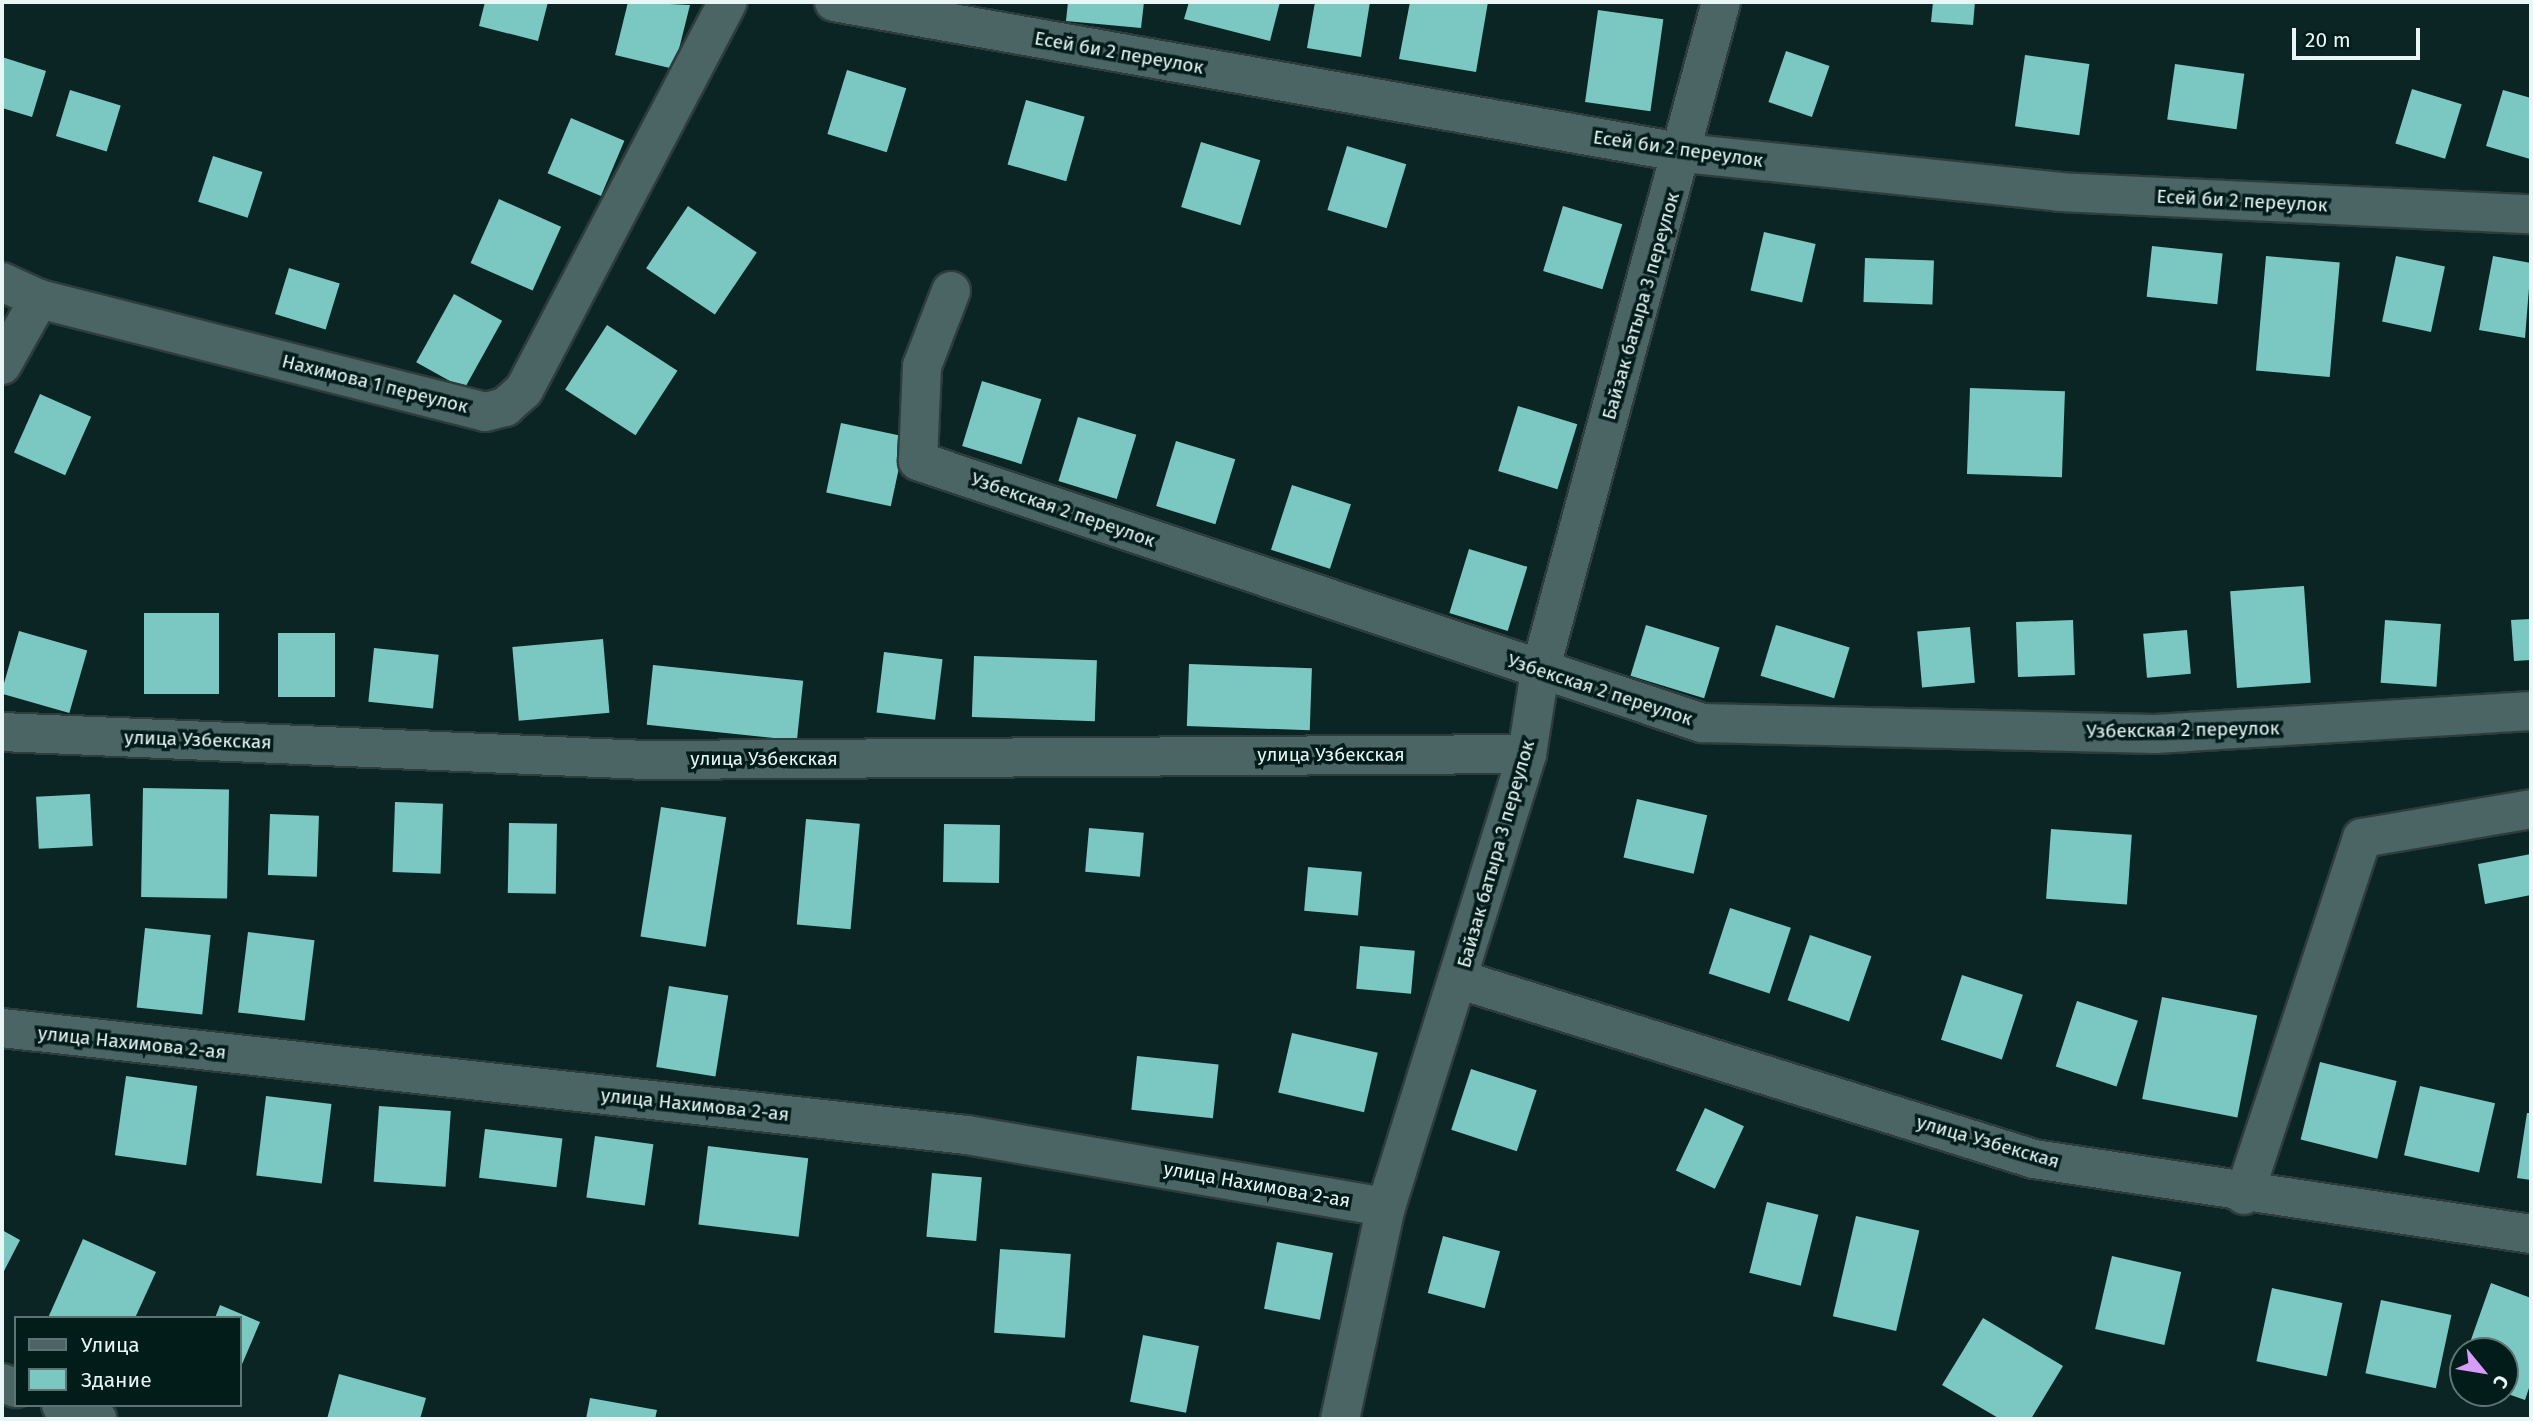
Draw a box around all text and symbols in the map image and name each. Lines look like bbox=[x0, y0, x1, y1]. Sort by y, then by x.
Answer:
scale bar bbox=[2295, 14, 2423, 58]
street label: Есей би 2 переулок bbox=[1033, 27, 1205, 79]
text: 20 m bbox=[2305, 27, 2351, 53]
street label: Есей би 2 переулок bbox=[1592, 126, 1764, 172]
street label: Есей би 2 переулок bbox=[2156, 185, 2328, 217]
street label: Байзак батыра 3 переулок bbox=[1598, 190, 1684, 422]
street label: Нахимова 1 переулок bbox=[280, 350, 470, 418]
street label: Узбекская 2 переулок bbox=[968, 468, 1158, 552]
street label: Узбекская 2 переулок bbox=[1505, 649, 1695, 731]
street label: Узбекская 2 переулок bbox=[2086, 717, 2280, 743]
street label: улица Узбекская bbox=[124, 726, 272, 754]
street label: Байзак батыра 3 переулок bbox=[1453, 738, 1539, 970]
street label: улица Узбекская bbox=[1257, 744, 1405, 766]
street label: улица Узбекская bbox=[690, 748, 838, 770]
street label: улица Нахимова 2-ая bbox=[37, 1022, 227, 1064]
street label: улица Нахимова 2-ая bbox=[600, 1084, 790, 1126]
street label: улица Узбекская bbox=[1914, 1111, 2062, 1173]
street label: улица Нахимова 2-ая bbox=[1162, 1157, 1352, 1213]
legend bbox=[14, 1316, 242, 1407]
text: Улица bbox=[81, 1332, 140, 1358]
north arrow bbox=[2449, 1337, 2519, 1407]
text: Здание bbox=[81, 1367, 152, 1393]
text: С bbox=[2488, 1371, 2514, 1392]

